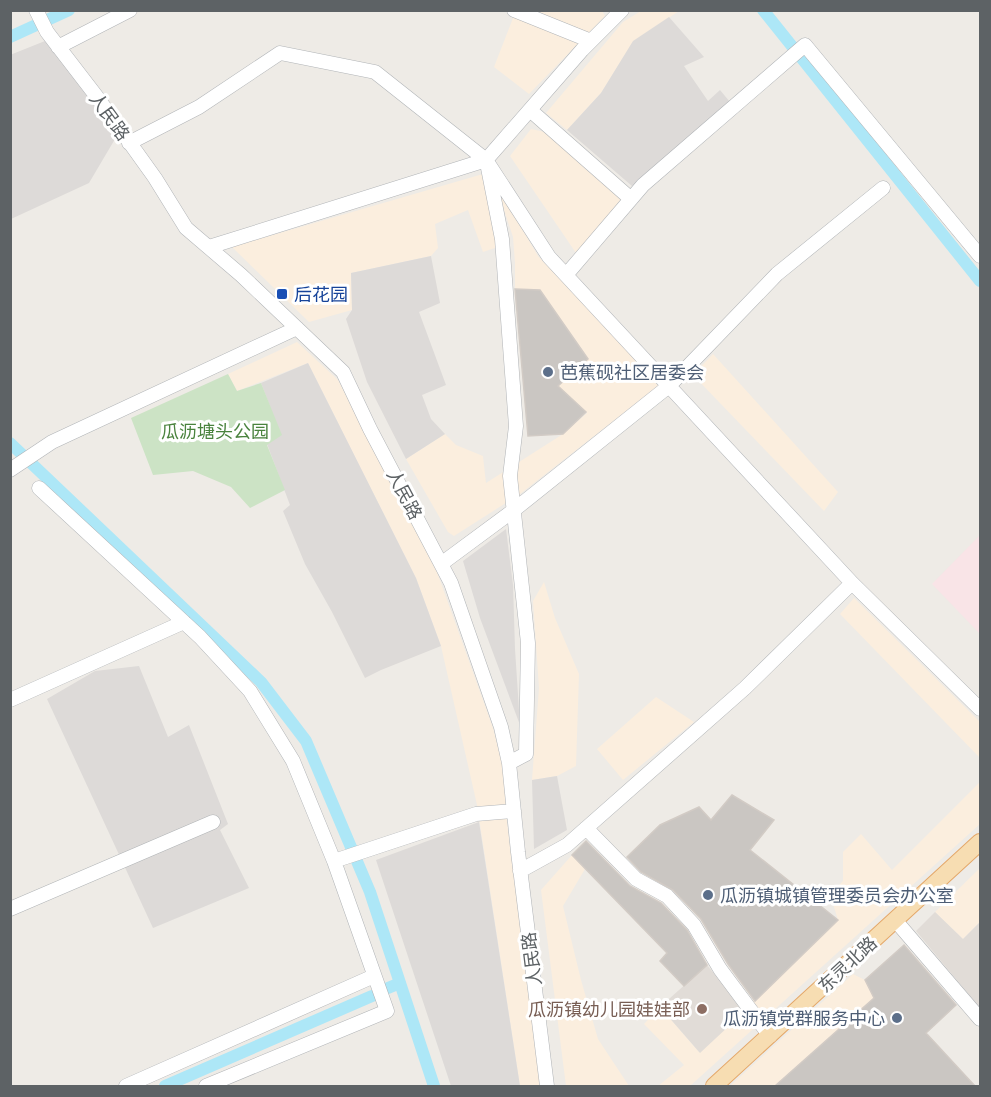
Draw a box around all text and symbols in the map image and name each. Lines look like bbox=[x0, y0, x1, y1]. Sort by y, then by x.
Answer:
street label: 人民路 bbox=[84, 87, 136, 145]
place label: 后花园 bbox=[294, 282, 348, 306]
marker: 后花园 bbox=[275, 287, 289, 301]
place label: 芭蕉砚社区居委会 bbox=[560, 360, 704, 384]
marker: 芭蕉砚社区居委会 bbox=[541, 365, 555, 379]
park label: 瓜沥塘头公园 bbox=[161, 419, 269, 443]
street label: 人民路 bbox=[382, 465, 428, 523]
place label: 瓜沥镇城镇管理委员会办公室 bbox=[720, 883, 954, 907]
marker: 瓜沥镇城镇管理委员会办公室 bbox=[701, 888, 715, 902]
street label: 人民路 bbox=[516, 931, 546, 987]
street label: 东灵北路 bbox=[812, 931, 882, 997]
place label: 瓜沥镇幼儿园娃娃部 bbox=[528, 997, 690, 1021]
marker: 瓜沥镇幼儿园娃娃部 bbox=[695, 1002, 709, 1016]
place label: 瓜沥镇党群服务中心 bbox=[723, 1006, 885, 1030]
marker: 瓜沥镇党群服务中心 bbox=[890, 1011, 904, 1025]

